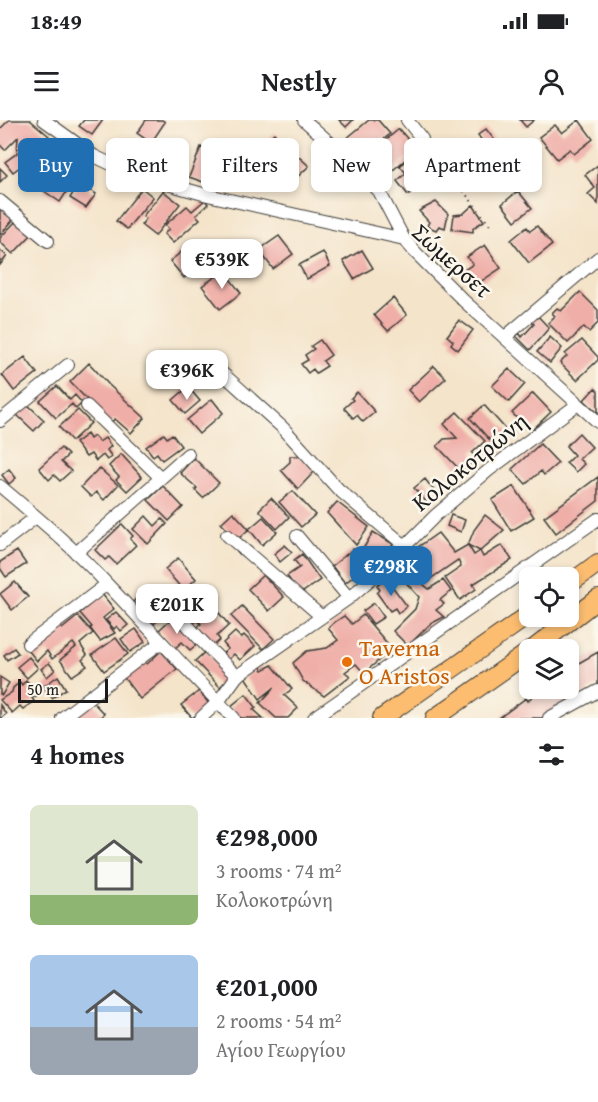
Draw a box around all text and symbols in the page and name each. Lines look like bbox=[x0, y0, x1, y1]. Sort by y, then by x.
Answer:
text: 18:49 bbox=[30, 5, 82, 37]
text: Nestly bbox=[261, 61, 337, 101]
icon: menu bbox=[30, 65, 63, 98]
icon: person bbox=[535, 65, 568, 98]
chip: Buy bbox=[18, 138, 94, 192]
chip: Rent bbox=[106, 138, 189, 192]
chip: Filters bbox=[201, 138, 299, 192]
chip: New bbox=[311, 138, 392, 192]
chip: Apartment bbox=[404, 138, 542, 192]
street label: Σώμερσετ bbox=[404, 215, 501, 307]
pin: €539K bbox=[180, 239, 264, 290]
text: €539K bbox=[195, 244, 249, 273]
pin: €396K bbox=[145, 350, 229, 401]
text: €396K bbox=[160, 355, 214, 384]
street label: Κολοκοτρώνη bbox=[404, 404, 535, 519]
pin: €298K bbox=[349, 546, 433, 597]
text: €298K bbox=[364, 551, 418, 580]
map controls bbox=[519, 567, 579, 699]
button: locate bbox=[519, 567, 579, 627]
pin: €201K bbox=[135, 584, 219, 635]
text: €201K bbox=[150, 589, 204, 618]
place label: Taverna O Aristos bbox=[359, 630, 450, 693]
button: layers bbox=[519, 639, 579, 699]
marker: Taverna O Aristos bbox=[340, 655, 354, 669]
scale bar bbox=[18, 676, 108, 704]
text: 50 m bbox=[27, 677, 59, 701]
text: 4 homes bbox=[30, 735, 125, 774]
icon: filters bbox=[535, 738, 568, 771]
text: €298,000 bbox=[216, 817, 318, 856]
icon: home bbox=[78, 829, 150, 901]
text: 3 rooms · 74 m² bbox=[216, 856, 342, 885]
text: Κολοκοτρώνη bbox=[216, 885, 333, 914]
text: €201,000 bbox=[216, 967, 318, 1006]
icon: home bbox=[78, 979, 150, 1051]
text: 2 rooms · 54 m² bbox=[216, 1006, 342, 1035]
text: Αγίου Γεωργίου bbox=[216, 1035, 346, 1064]

